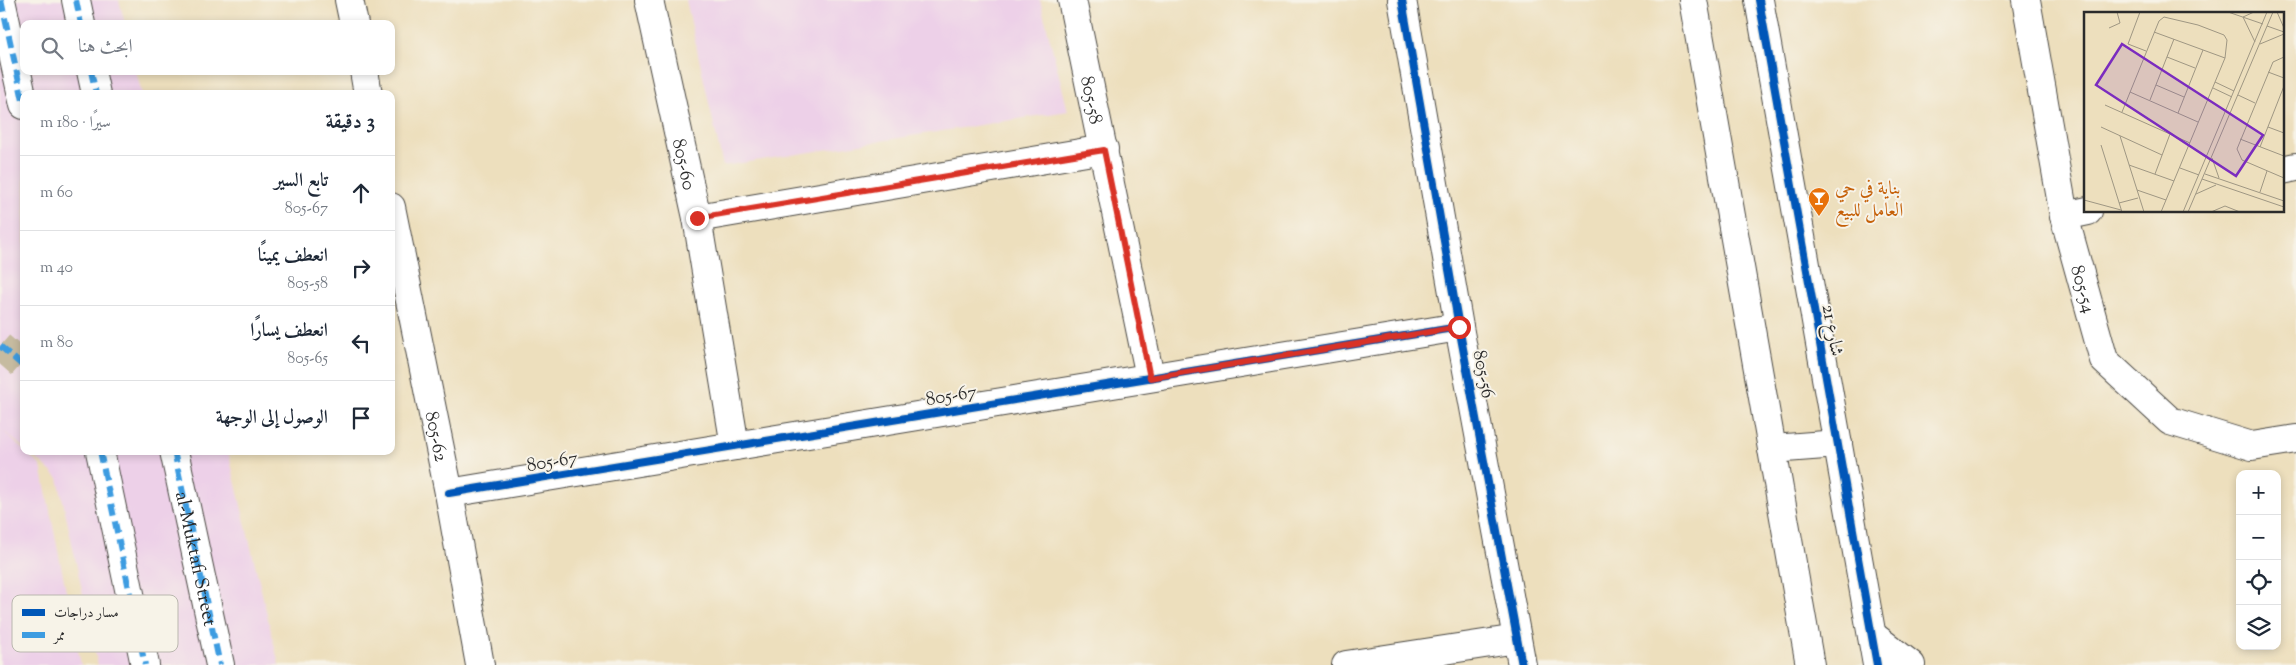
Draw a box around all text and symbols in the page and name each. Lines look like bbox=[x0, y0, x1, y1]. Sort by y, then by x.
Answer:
inset map bbox=[2084, 12, 2284, 212]
search box bbox=[20, 20, 395, 75]
icon: search bbox=[38, 34, 66, 62]
text: ابحث هنا bbox=[78, 34, 133, 61]
street label: 805-58 bbox=[1072, 74, 1108, 127]
text: 3 دقيقة bbox=[325, 108, 375, 138]
text: سيرًا · 180 m bbox=[40, 112, 111, 135]
street label: 805-60 bbox=[664, 136, 701, 193]
text: تابع السير bbox=[274, 168, 328, 195]
place label: بناية في حي العامل للبيع bbox=[1835, 176, 1903, 227]
icon: ahead bbox=[347, 179, 375, 207]
text: 60 m bbox=[40, 182, 73, 205]
bar icon: بناية في حي العامل للبيع bbox=[1807, 186, 1831, 217]
text: 805-67 bbox=[285, 198, 328, 221]
route end bbox=[686, 207, 709, 230]
text: انعطف يمينًا bbox=[258, 243, 328, 270]
icon: right bbox=[347, 254, 375, 282]
text: 40 m bbox=[40, 257, 73, 280]
street label: 805-54 bbox=[2062, 263, 2101, 317]
text: 805-58 bbox=[287, 273, 328, 296]
street label: شارع 21 bbox=[1814, 302, 1849, 359]
route start bbox=[1448, 316, 1471, 339]
text: انعطف يسارًا bbox=[250, 318, 328, 345]
icon: left bbox=[347, 329, 375, 357]
text: 80 m bbox=[40, 332, 73, 355]
text: 805-65 bbox=[287, 348, 328, 371]
street label: 805-56 bbox=[1465, 348, 1500, 401]
street label: 805-67 bbox=[924, 379, 979, 414]
icon: arrive bbox=[347, 404, 375, 432]
text: الوصول إلى الوجهة bbox=[216, 405, 328, 432]
street label: 805-62 bbox=[417, 409, 453, 464]
street label: 805-67 bbox=[525, 445, 580, 480]
map controls bbox=[2236, 470, 2281, 650]
button: + bbox=[2236, 470, 2281, 515]
street label: al-Muktafi Street bbox=[167, 489, 222, 629]
button: − bbox=[2236, 515, 2281, 560]
button: locate bbox=[2236, 560, 2281, 605]
legend bbox=[12, 595, 178, 652]
text: مسار دراجات bbox=[54, 604, 119, 624]
button: layers bbox=[2236, 605, 2281, 650]
text: ممر bbox=[52, 627, 65, 647]

